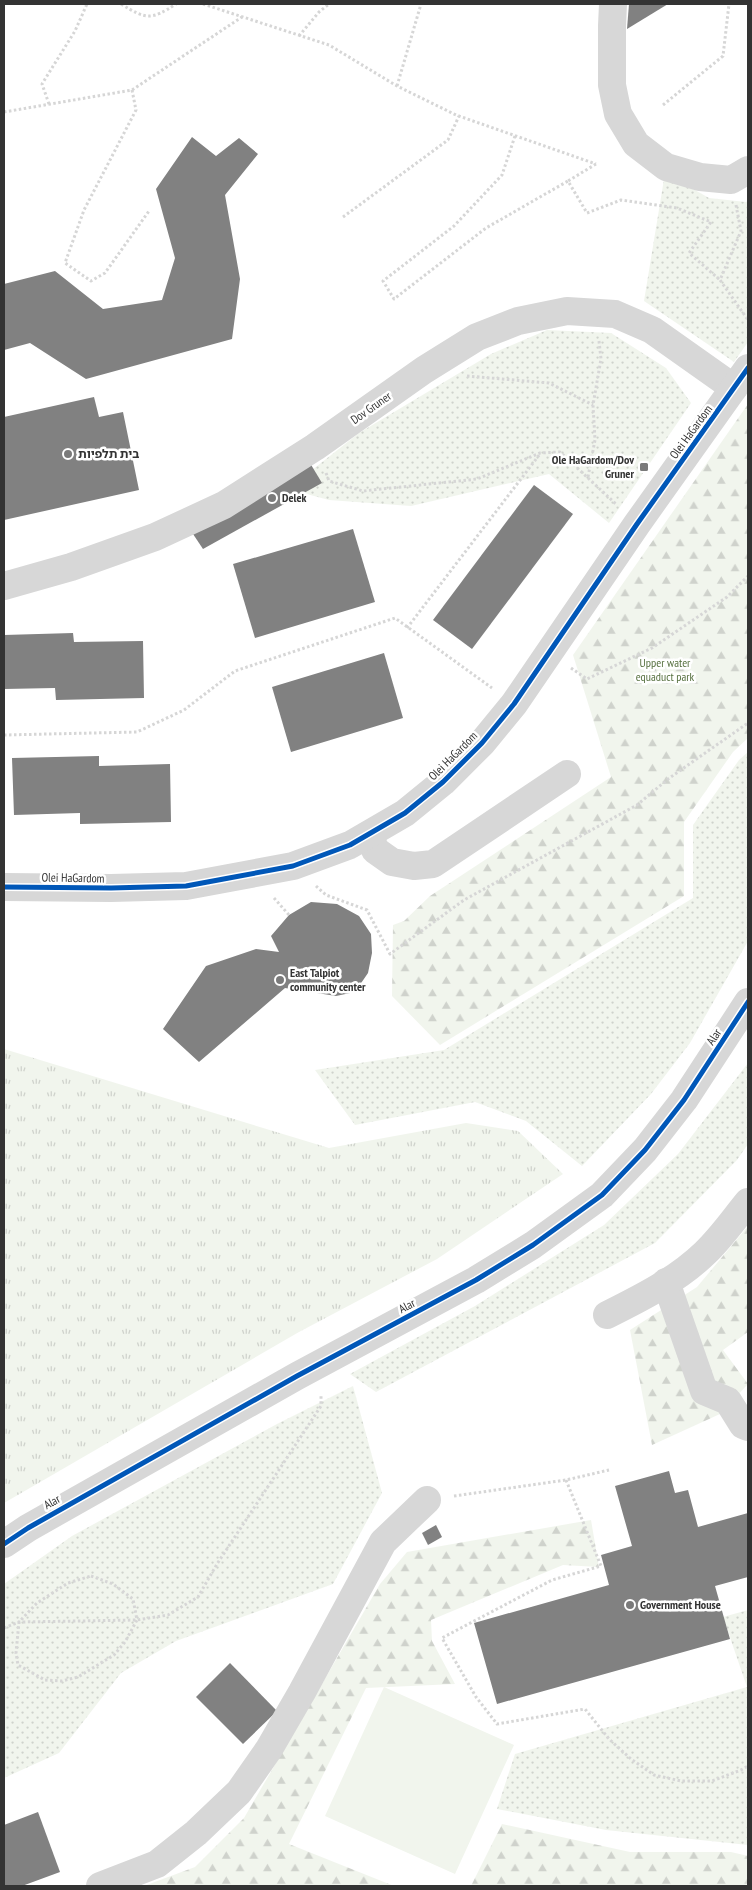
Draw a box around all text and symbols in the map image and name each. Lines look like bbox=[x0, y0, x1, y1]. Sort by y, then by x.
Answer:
street label: Dov Gruner bbox=[348, 388, 394, 427]
street label: Olei HaGardom bbox=[666, 402, 715, 462]
place label: בית תלפיות bbox=[78, 446, 139, 461]
marker: בית תלפיות bbox=[62, 448, 74, 460]
place label: Ole HaGardom/Dov Gruner bbox=[552, 452, 634, 481]
marker: Ole HaGardom/Dov Gruner bbox=[638, 461, 650, 473]
place label: Delek bbox=[282, 490, 307, 505]
marker: Delek bbox=[266, 492, 278, 504]
park label: Upper water equaduct park bbox=[636, 655, 695, 684]
street label: Olei HaGardom bbox=[425, 728, 480, 783]
street label: Olei HaGardom bbox=[41, 869, 105, 886]
place label: East Talpiot community center bbox=[290, 965, 366, 994]
marker: East Talpiot community center bbox=[274, 974, 286, 986]
street label: Alar bbox=[703, 1025, 725, 1048]
street label: Alar bbox=[396, 1295, 418, 1316]
street label: Alar bbox=[41, 1491, 63, 1512]
place label: Government House bbox=[640, 1597, 721, 1612]
marker: Government House bbox=[624, 1599, 636, 1611]

